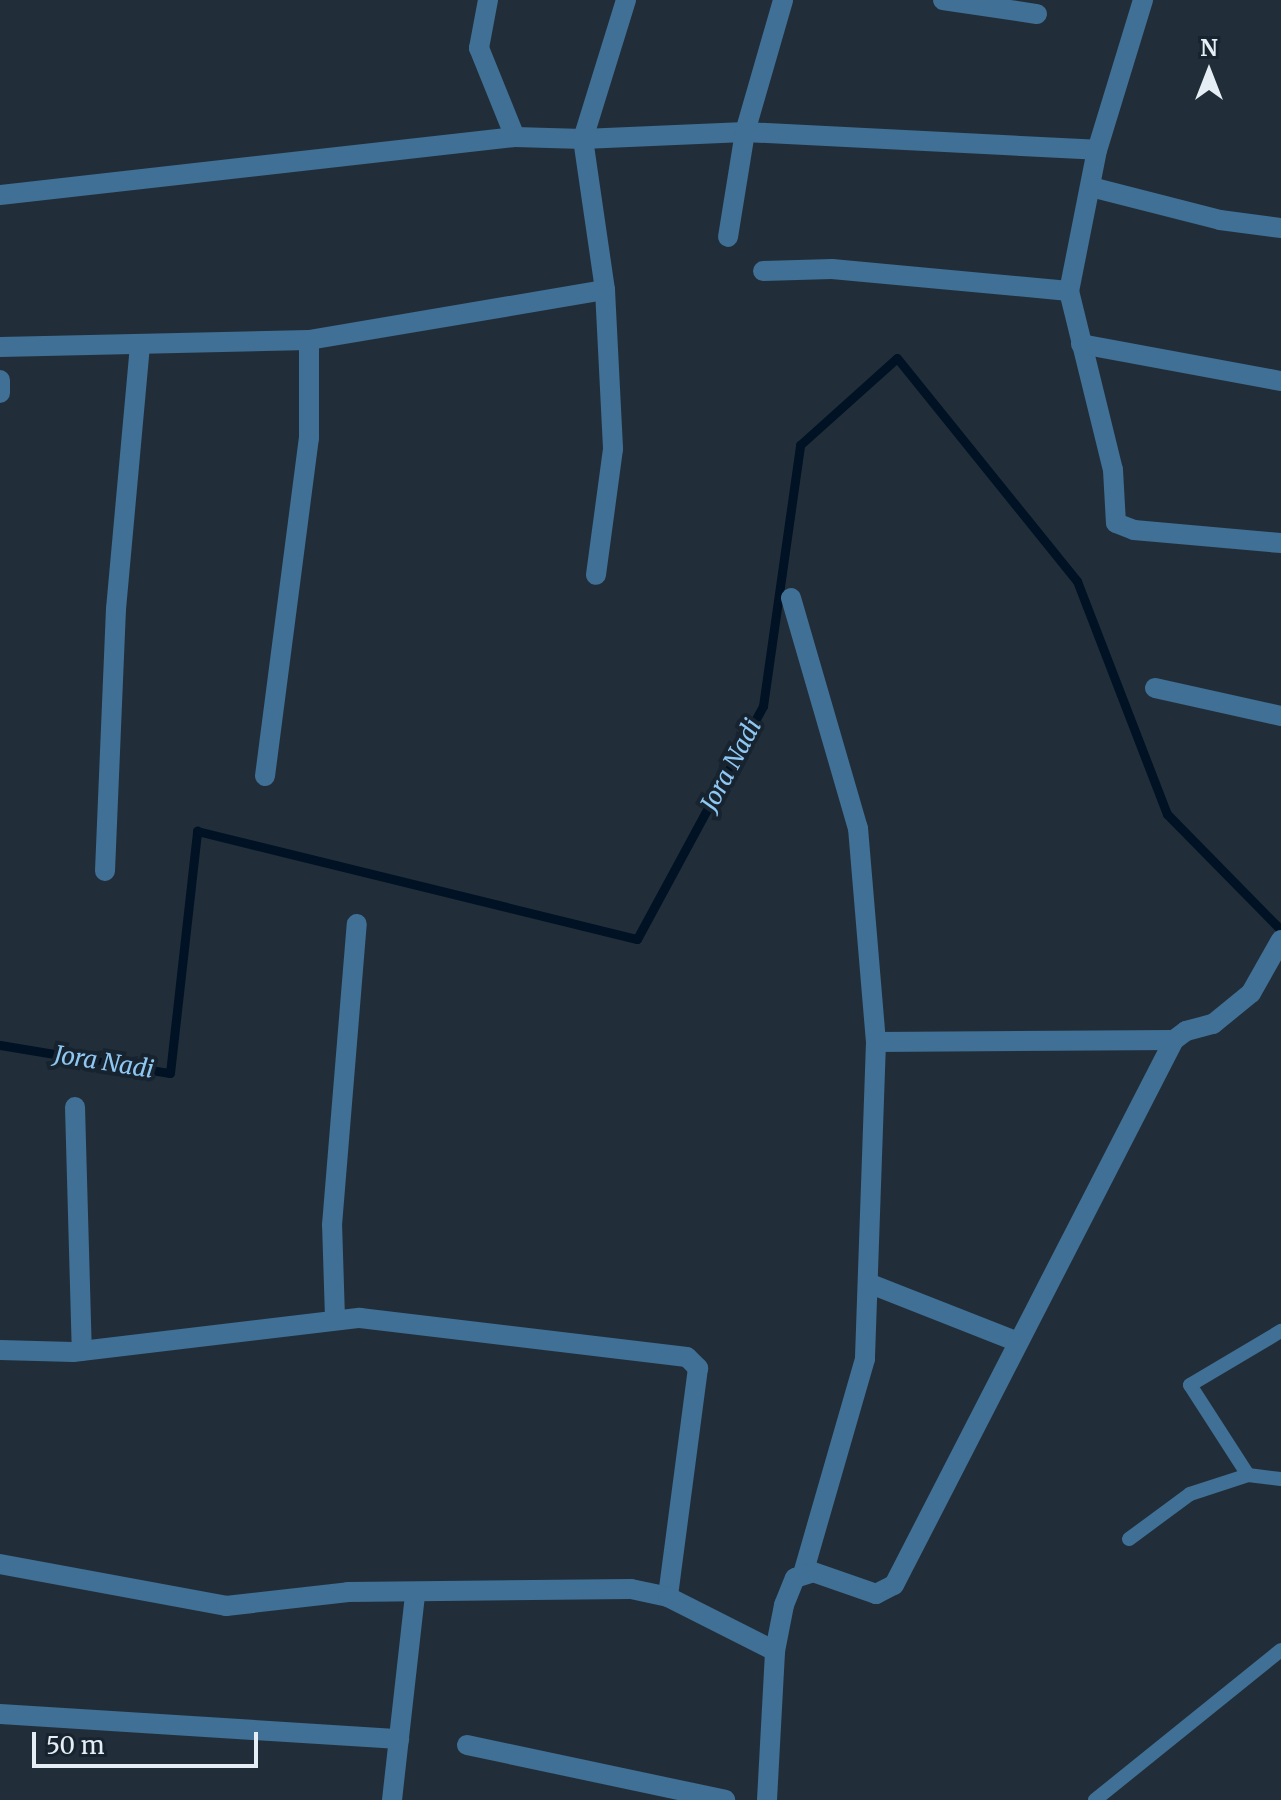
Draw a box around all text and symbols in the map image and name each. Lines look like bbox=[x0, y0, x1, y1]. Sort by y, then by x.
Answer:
north arrow bbox=[1169, 32, 1249, 112]
text: N bbox=[1200, 34, 1218, 62]
water label: Jora Nadi bbox=[695, 714, 767, 816]
water label: Jora Nadi bbox=[52, 1040, 156, 1084]
scale bar bbox=[36, 1716, 262, 1766]
text: 50 m bbox=[46, 1730, 105, 1761]

